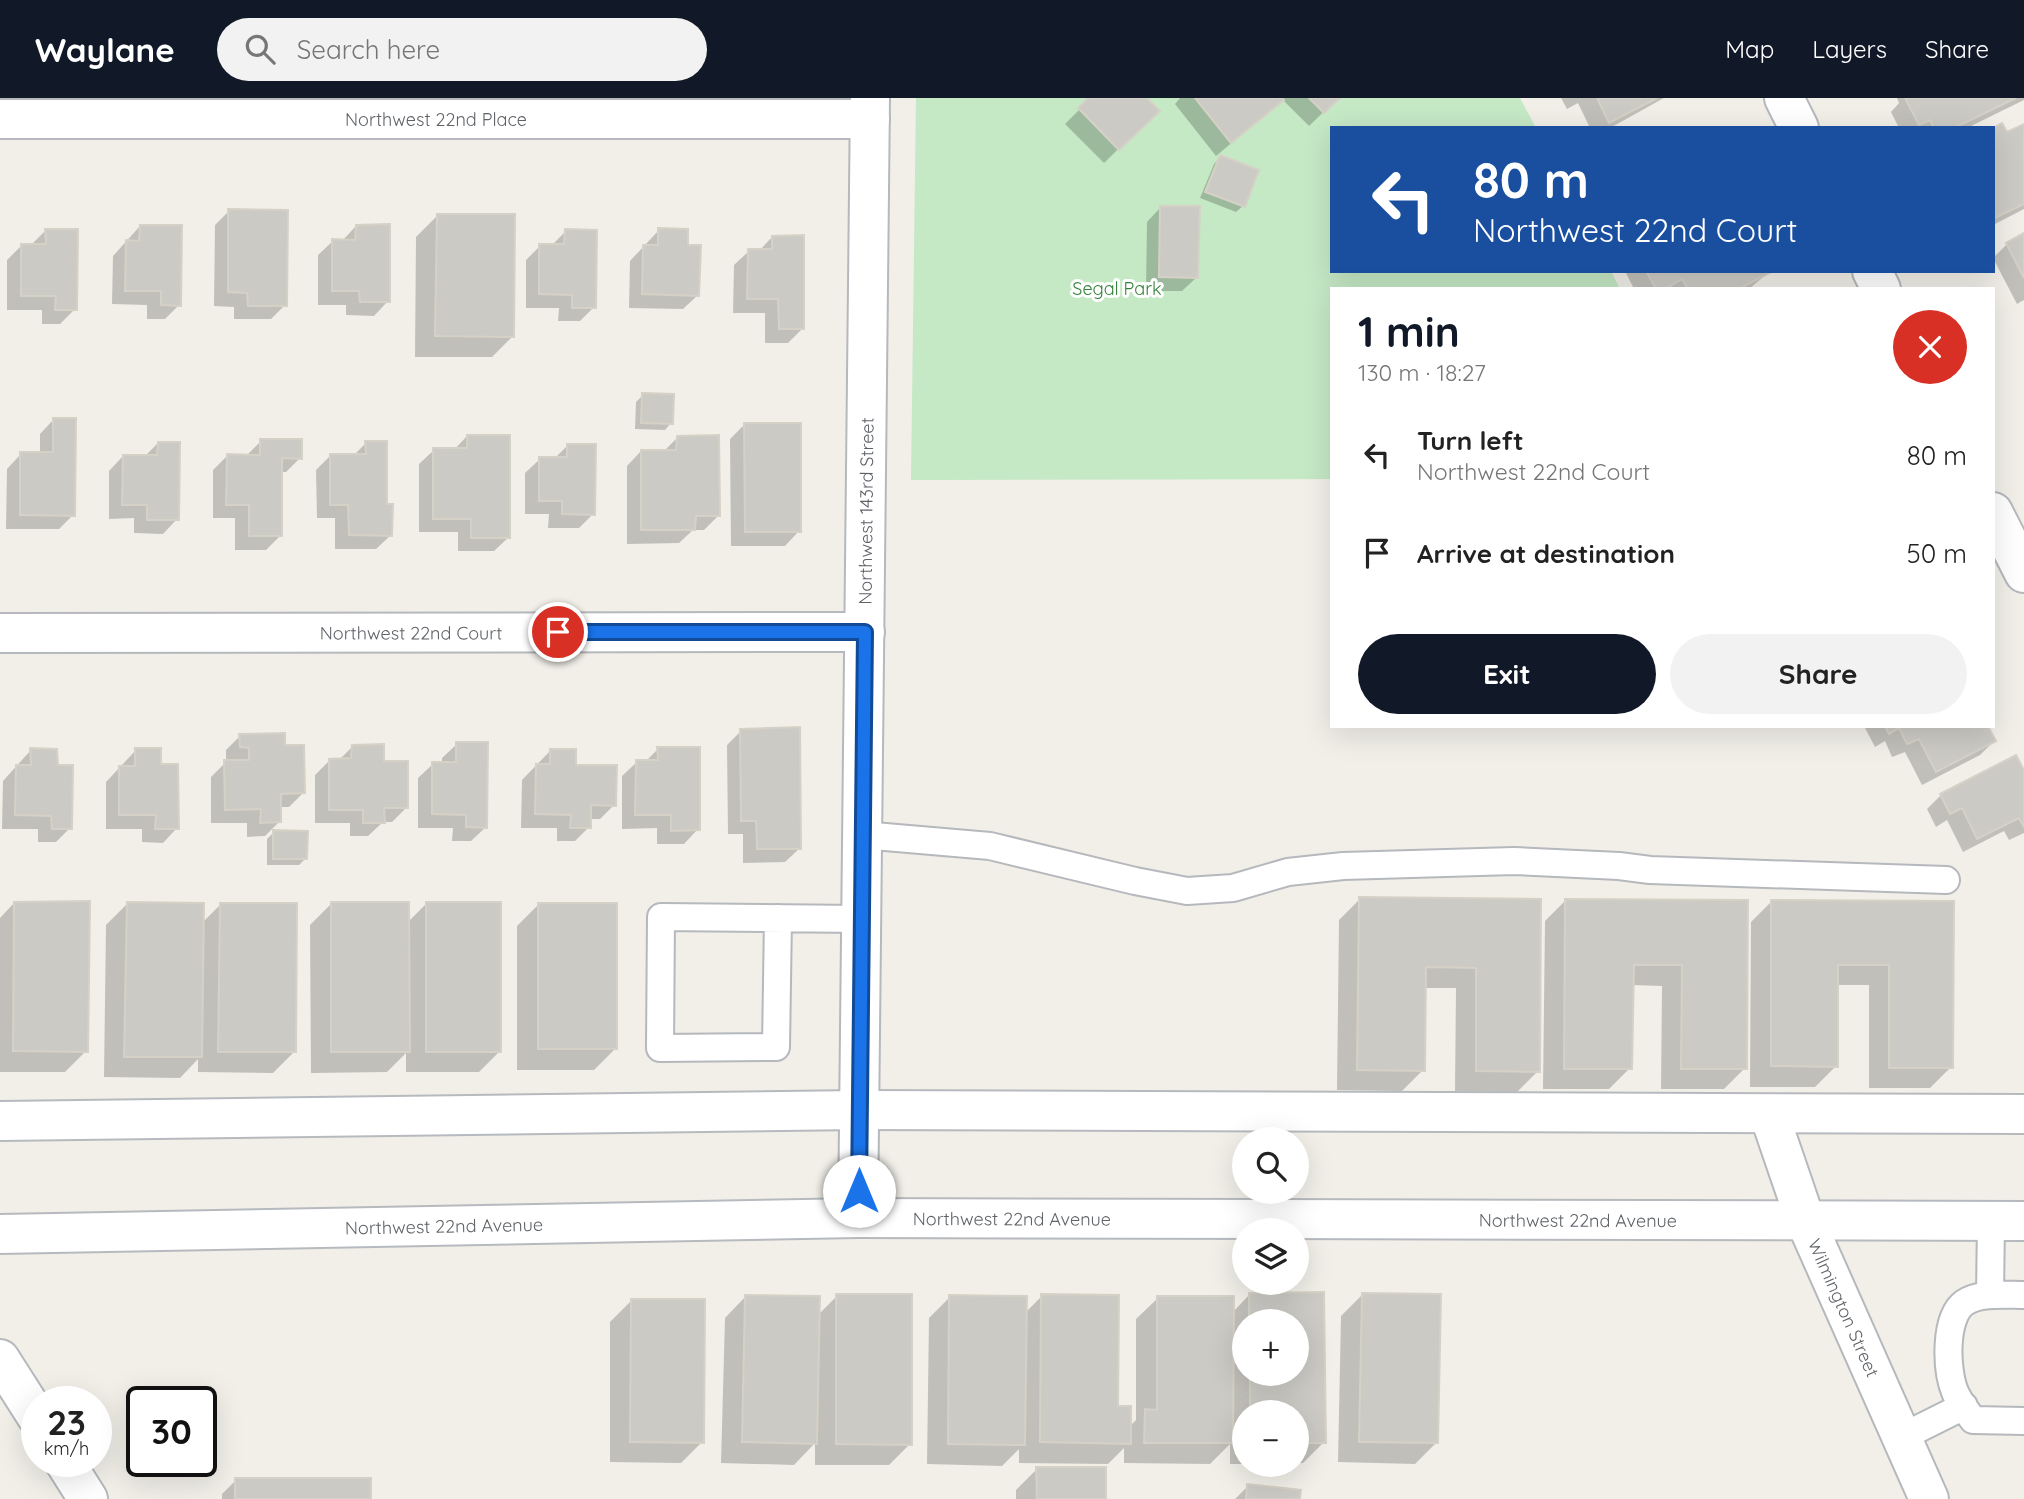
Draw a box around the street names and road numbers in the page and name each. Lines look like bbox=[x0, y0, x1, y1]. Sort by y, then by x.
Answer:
street label: Northwest 22nd Place bbox=[345, 108, 527, 131]
street label: Northwest 143rd Street bbox=[853, 417, 878, 605]
street label: Northwest 22nd Court bbox=[320, 621, 502, 644]
street label: Northwest 22nd Avenue bbox=[913, 1207, 1111, 1230]
street label: Northwest 22nd Avenue bbox=[1479, 1208, 1677, 1232]
street label: Northwest 22nd Avenue bbox=[345, 1212, 543, 1239]
street label: Wilmington Street bbox=[1803, 1235, 1885, 1380]

